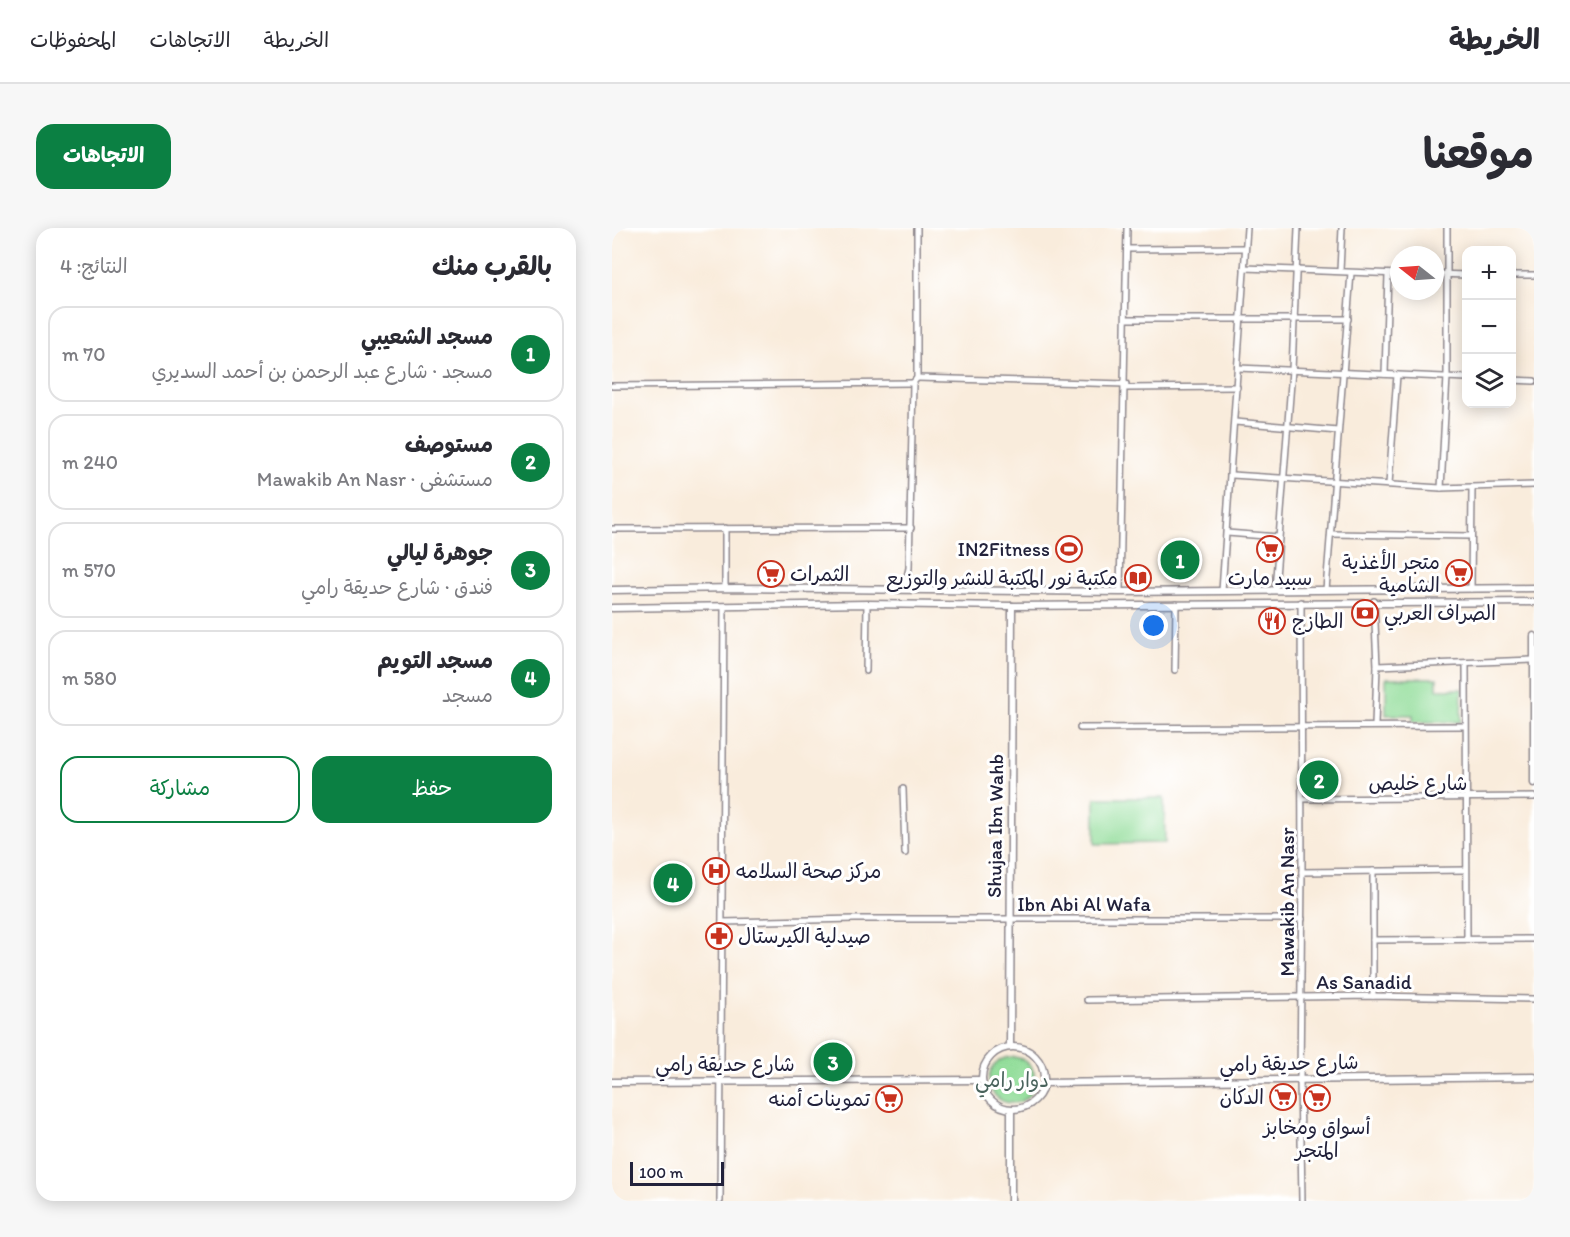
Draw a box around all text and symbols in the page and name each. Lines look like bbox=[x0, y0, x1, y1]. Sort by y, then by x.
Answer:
text: الخريطة bbox=[1449, 22, 1540, 56]
text: المحفوظات bbox=[30, 27, 116, 52]
text: الاتجاهات bbox=[149, 27, 231, 52]
text: الخريطة bbox=[264, 27, 329, 52]
button: الاتجاهات bbox=[36, 124, 171, 189]
text: موقعنا bbox=[1423, 128, 1534, 179]
north arrow bbox=[1390, 246, 1444, 300]
map controls bbox=[1462, 246, 1516, 408]
button: + bbox=[1462, 246, 1516, 300]
text: بالقرب منك bbox=[432, 250, 552, 282]
text: النتائج: 4 bbox=[60, 254, 128, 278]
button: − bbox=[1462, 300, 1516, 354]
text: مسجد الشعيبي bbox=[361, 323, 493, 350]
text: 70 m bbox=[62, 342, 106, 366]
text: 1 bbox=[526, 342, 535, 366]
button: layers bbox=[1462, 354, 1516, 408]
text: مسجد · شارع عبد الرحمن بن أحمد السديري bbox=[152, 359, 493, 383]
text: مستوصف bbox=[405, 431, 493, 458]
text: 240 m bbox=[62, 450, 118, 474]
text: 2 bbox=[525, 450, 536, 474]
text: مستشفى · Mawakib An Nasr bbox=[257, 467, 493, 491]
sports icon: IN2Fitness bbox=[1054, 534, 1084, 564]
supermarket icon: سبيد مارت bbox=[1255, 534, 1285, 564]
place label: IN2Fitness bbox=[957, 537, 1050, 561]
pin: 1 bbox=[1160, 538, 1200, 582]
text: جوهرة ليالي bbox=[387, 539, 493, 566]
place label: متجر الأغذية الشامية bbox=[1342, 549, 1440, 597]
text: 570 m bbox=[62, 558, 116, 582]
text: 3 bbox=[525, 558, 536, 582]
supermarket icon: متجر الأغذية الشامية bbox=[1444, 558, 1474, 588]
supermarket icon: الثمرات bbox=[756, 559, 786, 589]
place label: الثمرات bbox=[790, 562, 849, 586]
library icon: مكتبة نور المكتبة للنشر والتوزيع bbox=[1123, 563, 1153, 593]
place label: مكتبة نور المكتبة للنشر والتوزيع bbox=[886, 566, 1118, 593]
place label: سبيد مارت bbox=[1228, 566, 1312, 590]
text: فندق · شارع حديقة رامي bbox=[301, 575, 493, 599]
bank icon: الصراف العربي bbox=[1350, 598, 1380, 628]
place label: الصراف العربي bbox=[1384, 601, 1496, 631]
restaurant icon: الطازج bbox=[1257, 606, 1287, 636]
place label: الطازج bbox=[1292, 609, 1343, 635]
your location bbox=[1139, 611, 1168, 640]
text: مسجد التويم bbox=[377, 647, 493, 674]
text: 580 m bbox=[62, 666, 117, 690]
text: 4 bbox=[524, 666, 537, 690]
text: مسجد bbox=[442, 683, 493, 707]
street label: Shujaa Ibn Wahb bbox=[982, 754, 1008, 898]
button: مشاركة bbox=[60, 756, 300, 823]
button: حفظ bbox=[312, 756, 552, 823]
pin: 2 bbox=[1300, 758, 1338, 802]
street label: شارع خليص bbox=[1368, 771, 1468, 797]
street label: Mawakib An Nasr bbox=[1275, 827, 1299, 977]
hospital icon: مركز صحة السلامه bbox=[701, 856, 731, 886]
place label: مركز صحة السلامه bbox=[736, 859, 881, 883]
pin: 4 bbox=[654, 860, 692, 906]
street label: Ibn Abi Al Wafa bbox=[1017, 892, 1151, 916]
pharmacy icon: صيدلية الكيرستال bbox=[704, 921, 734, 951]
place label: صيدلية الكيرستال bbox=[738, 924, 871, 948]
street label: As Sanadid bbox=[1316, 970, 1412, 994]
pin: 3 bbox=[814, 1040, 852, 1084]
street label: شارع حديقة رامي bbox=[1219, 1050, 1359, 1082]
street label: شارع حديقة رامي bbox=[655, 1052, 795, 1082]
park label: دوار رامي bbox=[975, 1068, 1049, 1098]
supermarket icon: الدكان bbox=[1268, 1082, 1298, 1112]
supermarket icon: أسواق ومخابز المتجر bbox=[1302, 1083, 1332, 1113]
supermarket icon: تموينات أمنه bbox=[874, 1084, 904, 1114]
place label: الدكان bbox=[1219, 1085, 1264, 1109]
place label: تموينات أمنه bbox=[769, 1087, 870, 1111]
place label: أسواق ومخابز المتجر bbox=[1262, 1115, 1371, 1162]
scale bar bbox=[630, 1159, 724, 1186]
text: 100 m bbox=[639, 1163, 683, 1182]

